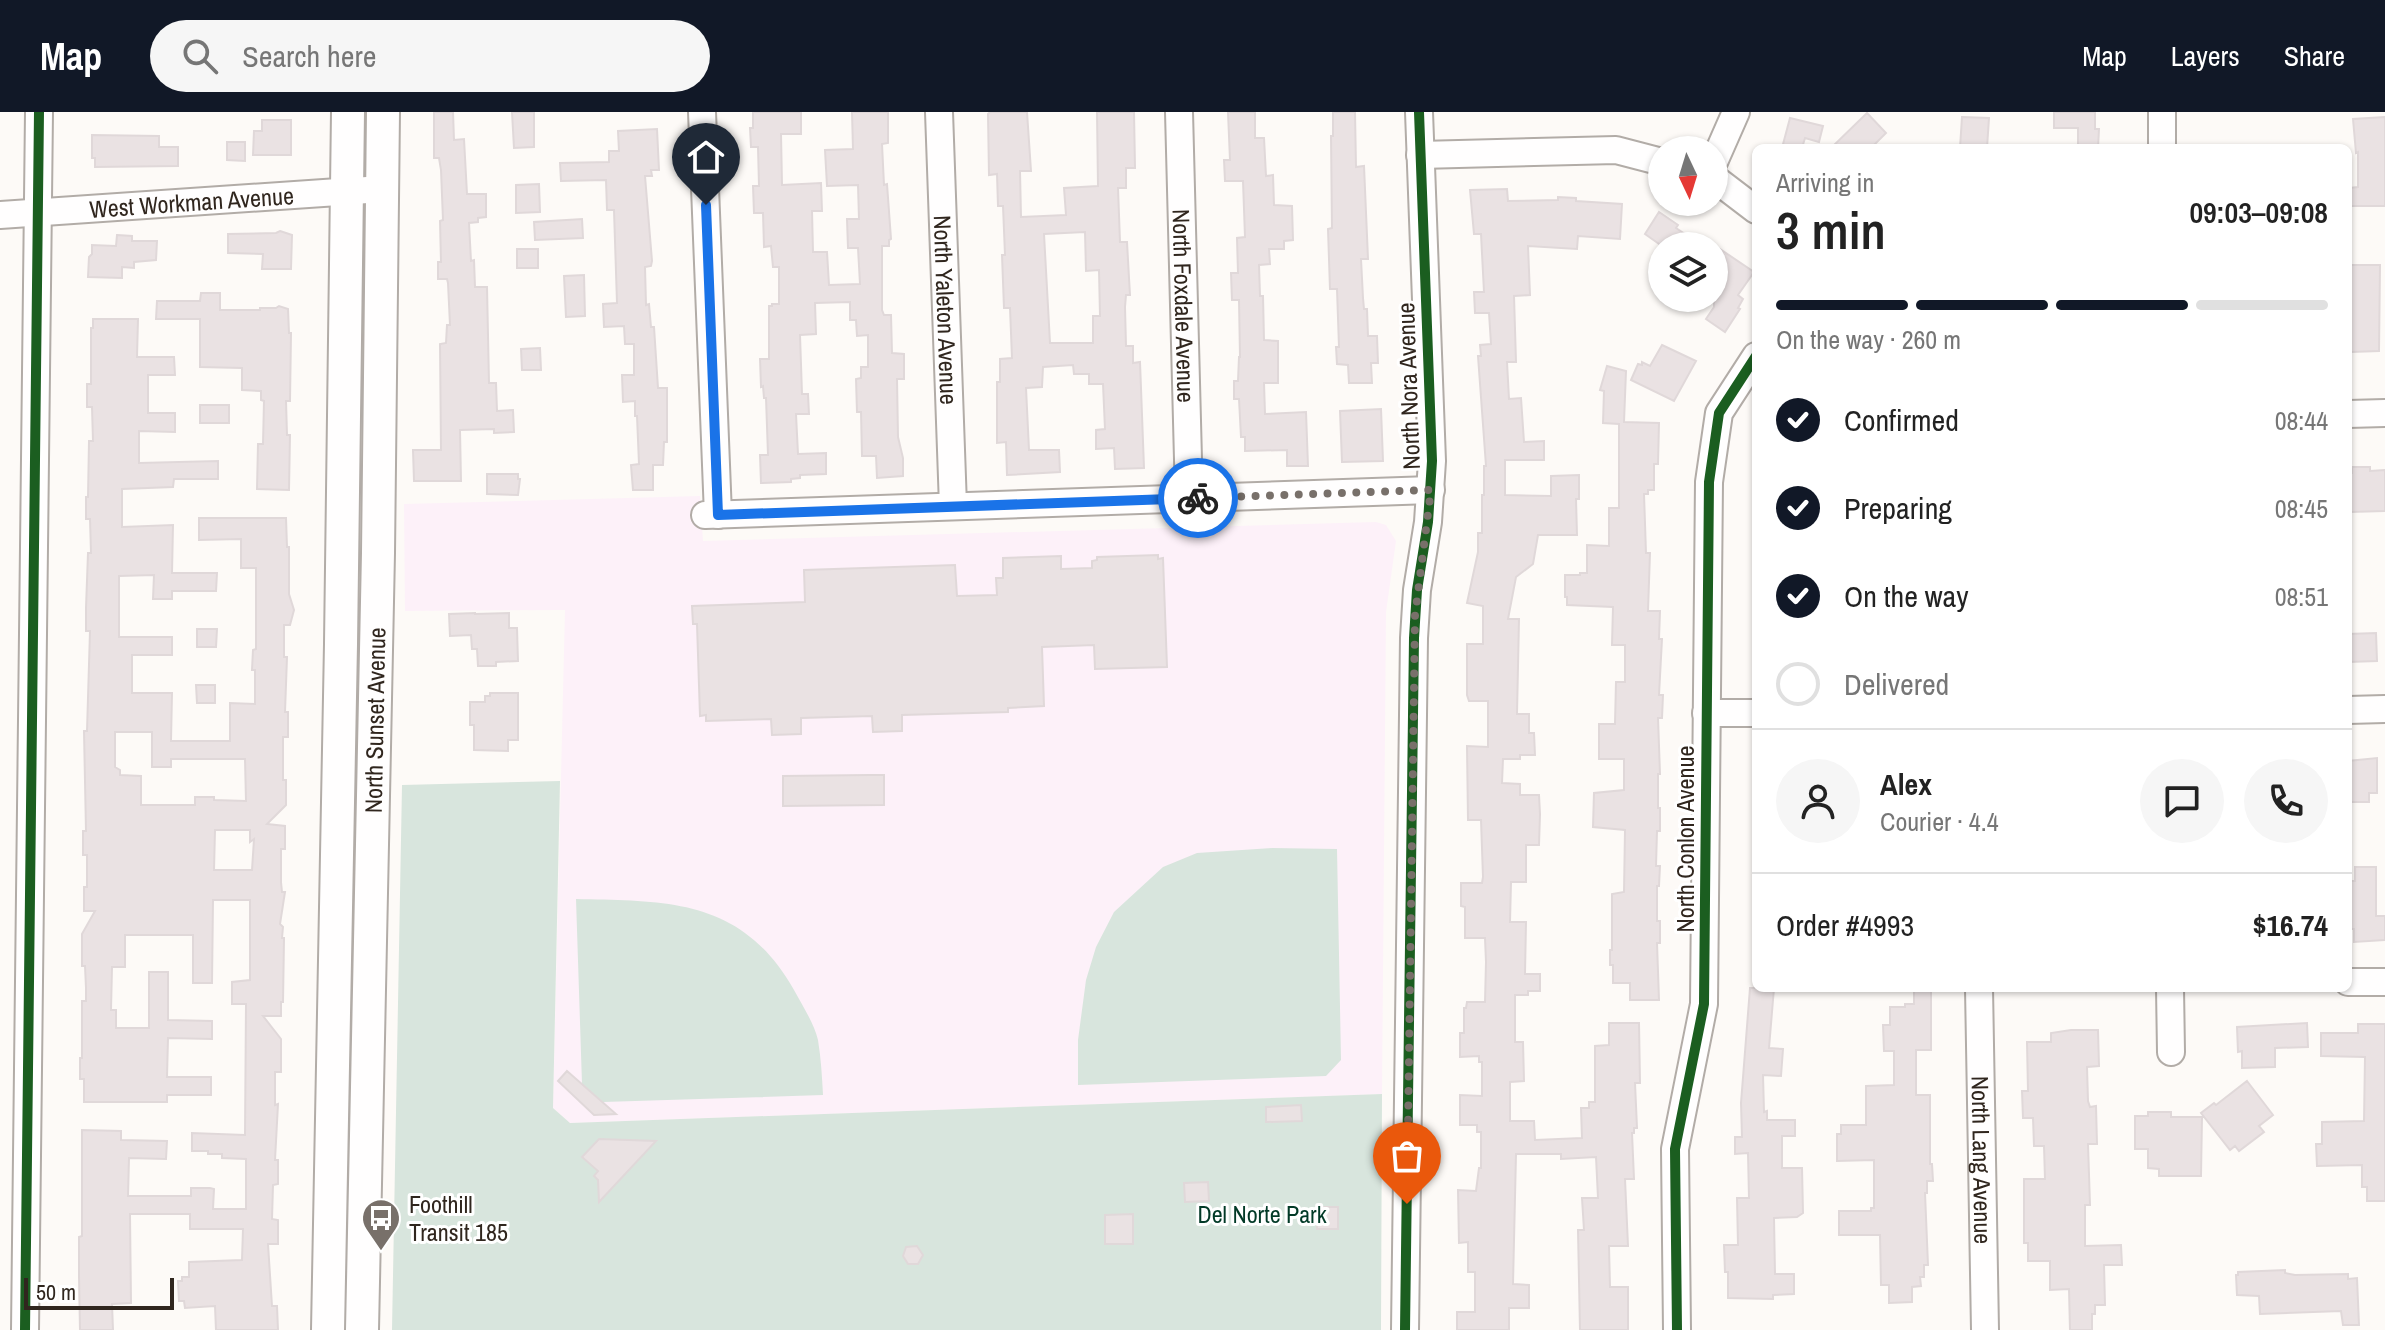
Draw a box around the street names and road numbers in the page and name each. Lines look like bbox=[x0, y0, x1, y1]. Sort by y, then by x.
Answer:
street label: West Workman Avenue bbox=[88, 179, 295, 225]
street label: North Foxdale Avenue bbox=[1166, 209, 1203, 403]
street label: North Yaleton Avenue bbox=[927, 215, 965, 405]
street label: North Nora Avenue bbox=[1389, 302, 1427, 470]
street label: North Sunset Avenue bbox=[357, 627, 392, 813]
street label: North Conlon Avenue bbox=[1669, 746, 1701, 932]
street label: North Lang Avenue bbox=[1965, 1076, 1999, 1244]

